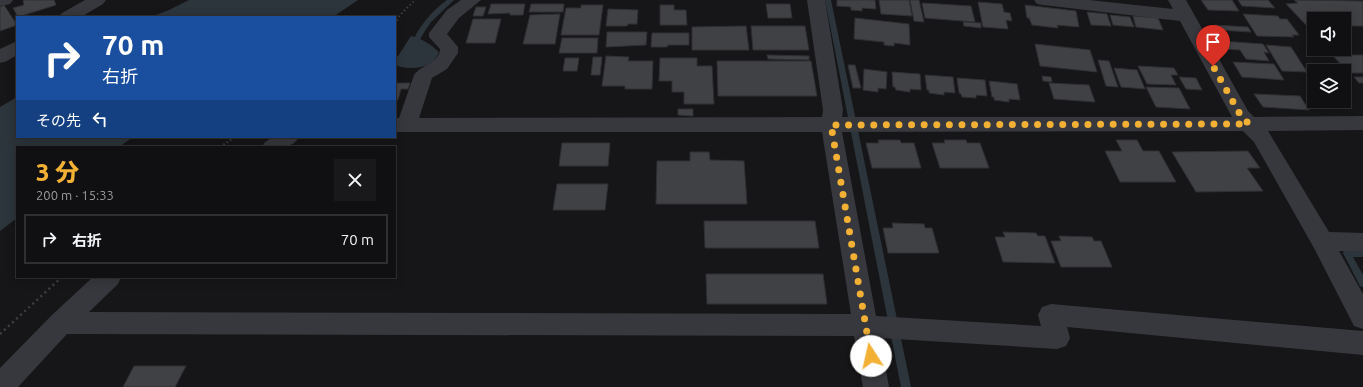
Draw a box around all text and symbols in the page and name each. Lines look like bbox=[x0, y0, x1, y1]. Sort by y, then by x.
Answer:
map controls bbox=[1307, 12, 1351, 108]
button: sound bbox=[1307, 12, 1351, 56]
pin bbox=[1196, 25, 1230, 66]
text: 70 m bbox=[102, 29, 164, 60]
icon: arrive bbox=[1202, 31, 1224, 53]
icon: right bbox=[36, 32, 88, 84]
button: layers bbox=[1307, 64, 1351, 108]
text: 右折 bbox=[102, 66, 138, 86]
icon: left bbox=[89, 108, 111, 130]
text: その先 bbox=[36, 112, 81, 129]
text: 3 分 bbox=[36, 159, 79, 186]
button: close bbox=[334, 159, 376, 201]
text: 200 m · 15:33 bbox=[36, 188, 114, 202]
icon: right bbox=[38, 228, 60, 250]
text: 70 m bbox=[341, 231, 374, 248]
text: 右折 bbox=[72, 232, 102, 249]
position arrow bbox=[850, 335, 892, 377]

